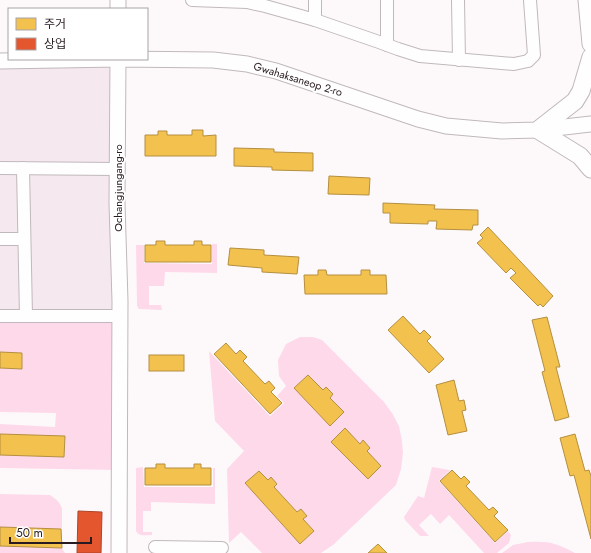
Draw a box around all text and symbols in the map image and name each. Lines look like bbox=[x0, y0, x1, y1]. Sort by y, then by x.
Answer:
legend bbox=[8, 8, 148, 60]
text: 주거 bbox=[44, 15, 66, 33]
text: 상업 bbox=[44, 35, 66, 53]
street label: Gwahaksaneop 2-ro bbox=[252, 58, 344, 100]
street label: Ochangjungang-ro bbox=[110, 144, 126, 232]
scale bar bbox=[10, 519, 91, 545]
text: 50 m bbox=[16, 524, 43, 542]

